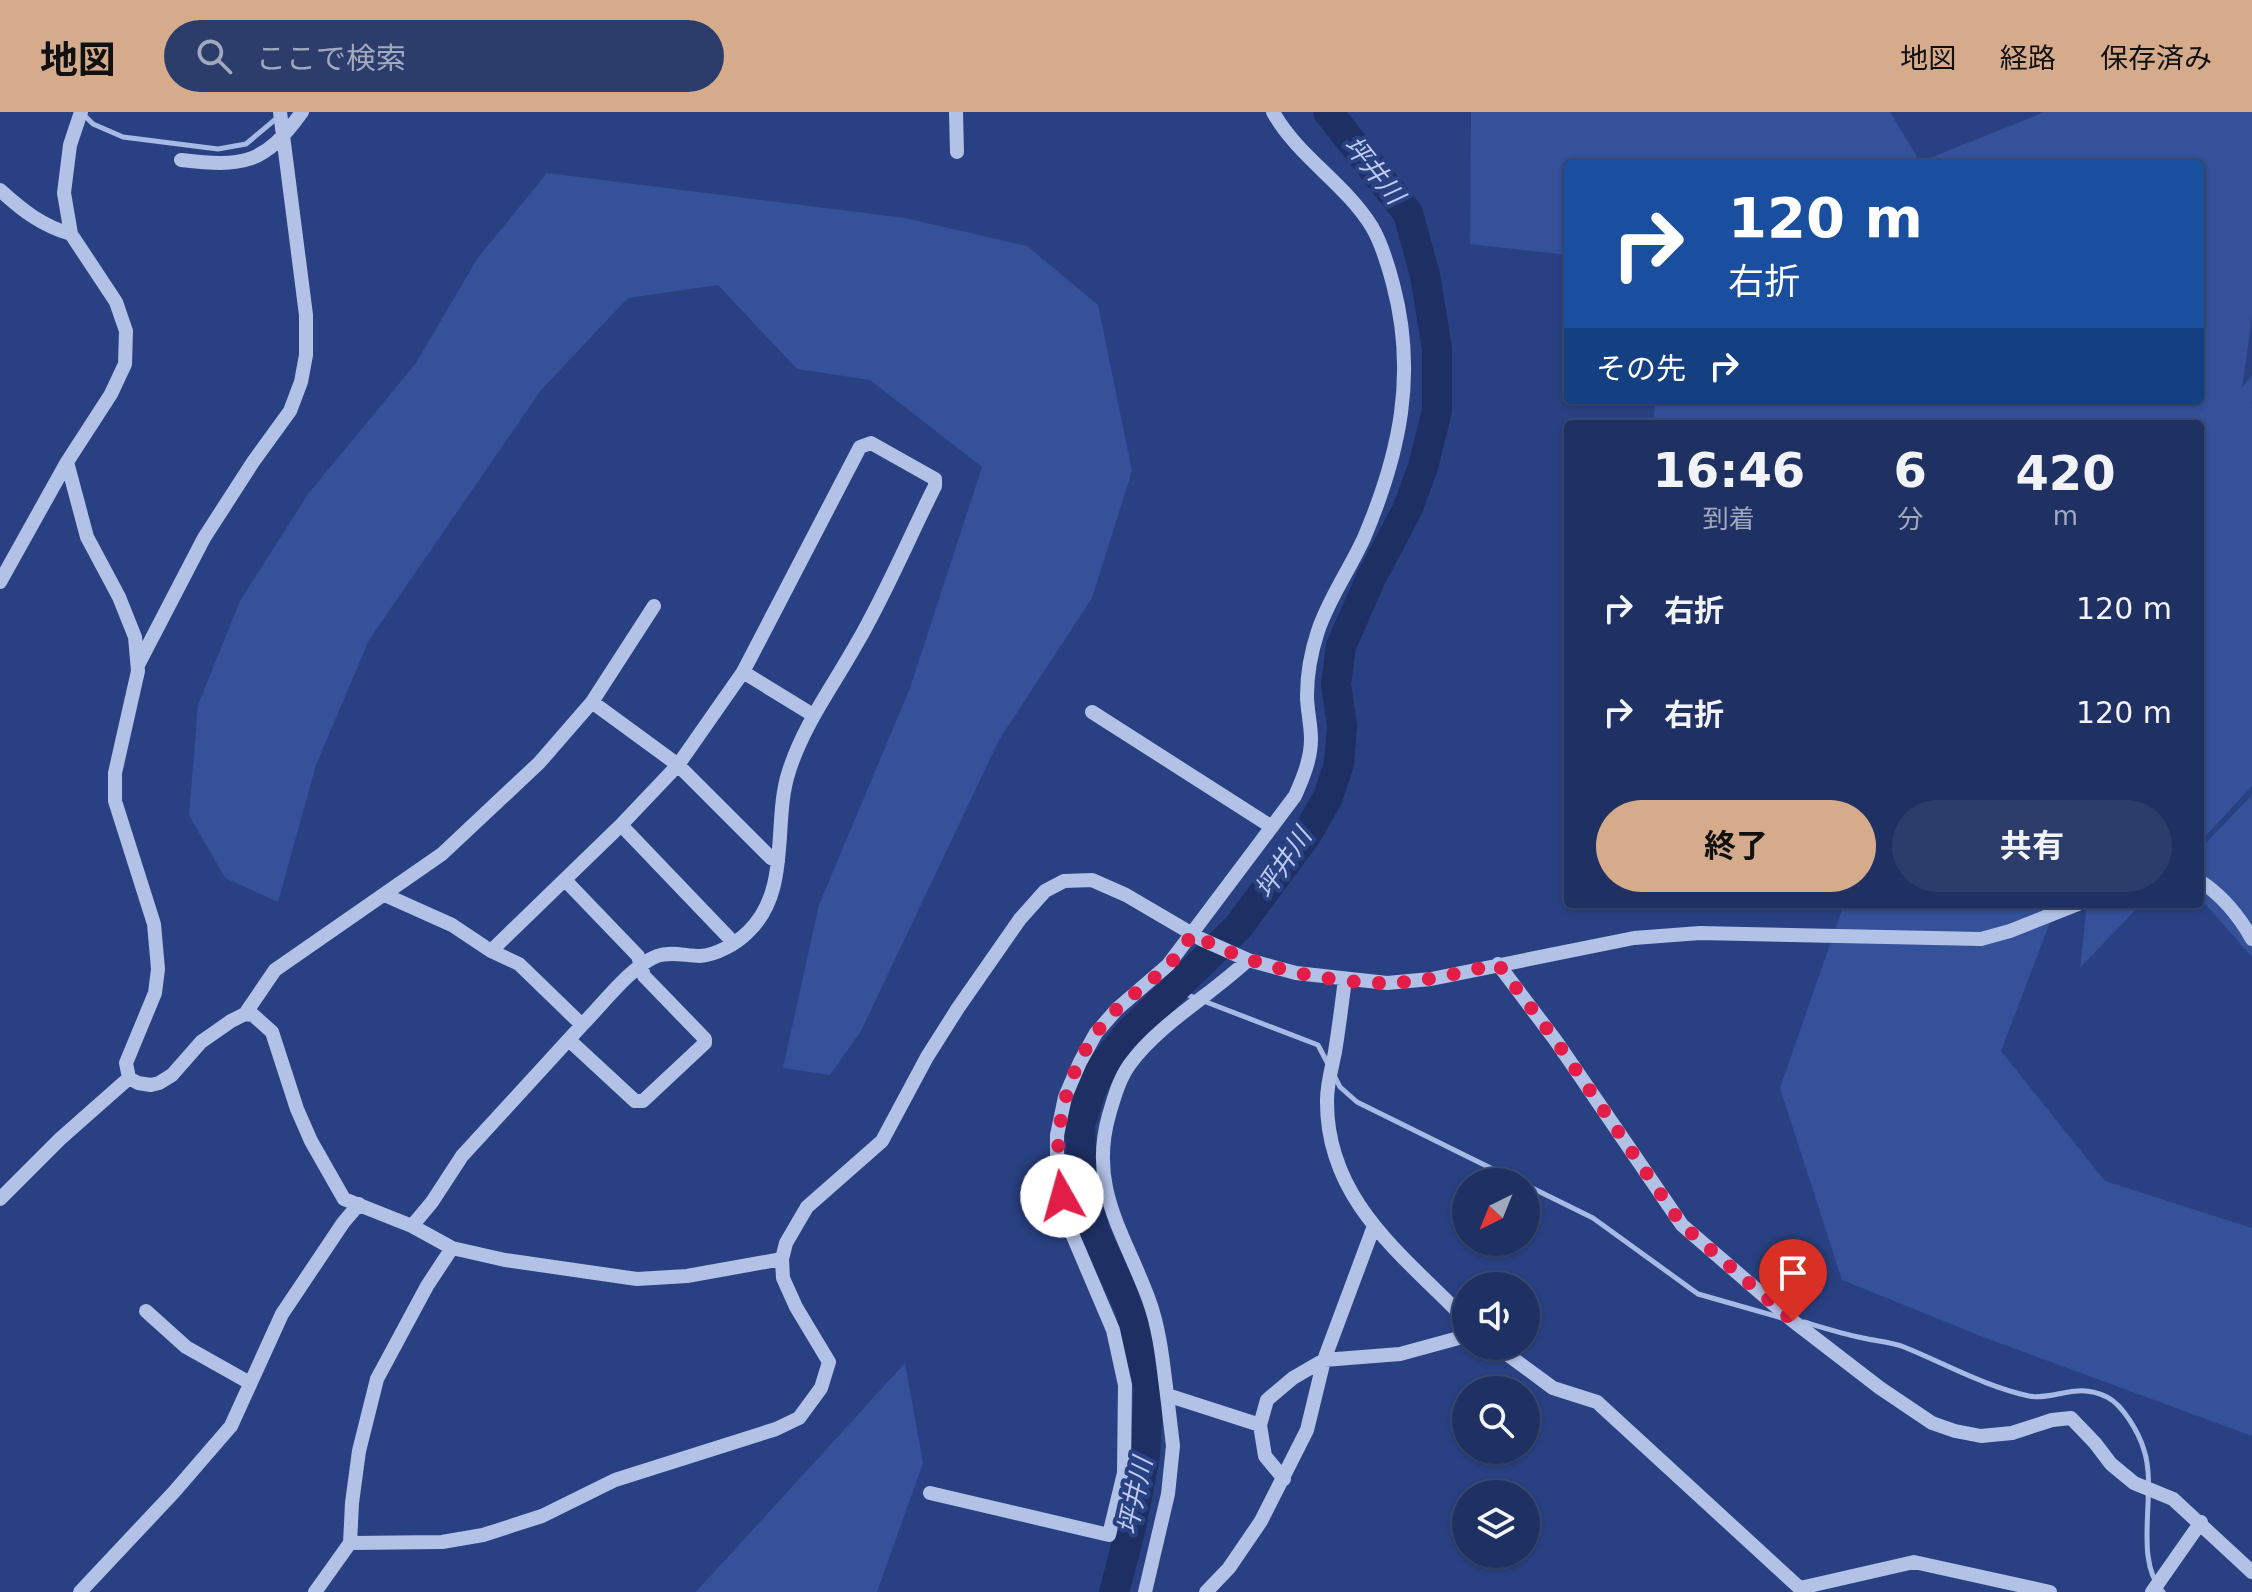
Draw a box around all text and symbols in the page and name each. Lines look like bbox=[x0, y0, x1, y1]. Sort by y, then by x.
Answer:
search box bbox=[164, 20, 724, 92]
icon: search bbox=[192, 34, 236, 78]
text: 地図 bbox=[40, 38, 116, 82]
text: ここで検索 bbox=[256, 41, 406, 76]
text: 地図 bbox=[1900, 42, 1956, 75]
text: 経路 bbox=[2000, 42, 2056, 75]
text: 保存済み bbox=[2100, 42, 2212, 75]
water label: 坪井川 bbox=[1338, 130, 1412, 212]
text: 120 m bbox=[1728, 185, 1923, 250]
icon: right bbox=[1596, 192, 1700, 296]
text: 右折 bbox=[1728, 261, 1800, 302]
icon: right bbox=[1702, 344, 1746, 388]
text: その先 bbox=[1596, 351, 1686, 386]
text: 16:46 bbox=[1652, 442, 1805, 498]
text: 6 bbox=[1894, 442, 1927, 498]
text: 420 bbox=[2015, 445, 2116, 501]
text: m bbox=[2053, 501, 2078, 531]
text: 到着 bbox=[1703, 504, 1755, 534]
text: 分 bbox=[1897, 504, 1923, 534]
icon: right bbox=[1596, 586, 1640, 630]
text: 120 m bbox=[2076, 591, 2172, 626]
text: 右折 bbox=[1664, 593, 1724, 628]
icon: right bbox=[1596, 690, 1640, 734]
text: 120 m bbox=[2076, 695, 2172, 730]
text: 右折 bbox=[1664, 697, 1724, 732]
button: 終了 bbox=[1596, 800, 1876, 892]
button: 共有 bbox=[1892, 800, 2172, 892]
water label: 坪井川 bbox=[1249, 820, 1319, 904]
position arrow bbox=[1020, 1154, 1104, 1238]
north arrow bbox=[1452, 1168, 1540, 1256]
map controls bbox=[1452, 1168, 1540, 1568]
pin bbox=[1759, 1239, 1827, 1321]
icon: arrive bbox=[1771, 1251, 1815, 1295]
button: sound bbox=[1452, 1272, 1540, 1360]
button: search bbox=[1452, 1376, 1540, 1464]
water label: 坪井川 bbox=[1112, 1452, 1158, 1537]
button: layers bbox=[1452, 1480, 1540, 1568]

